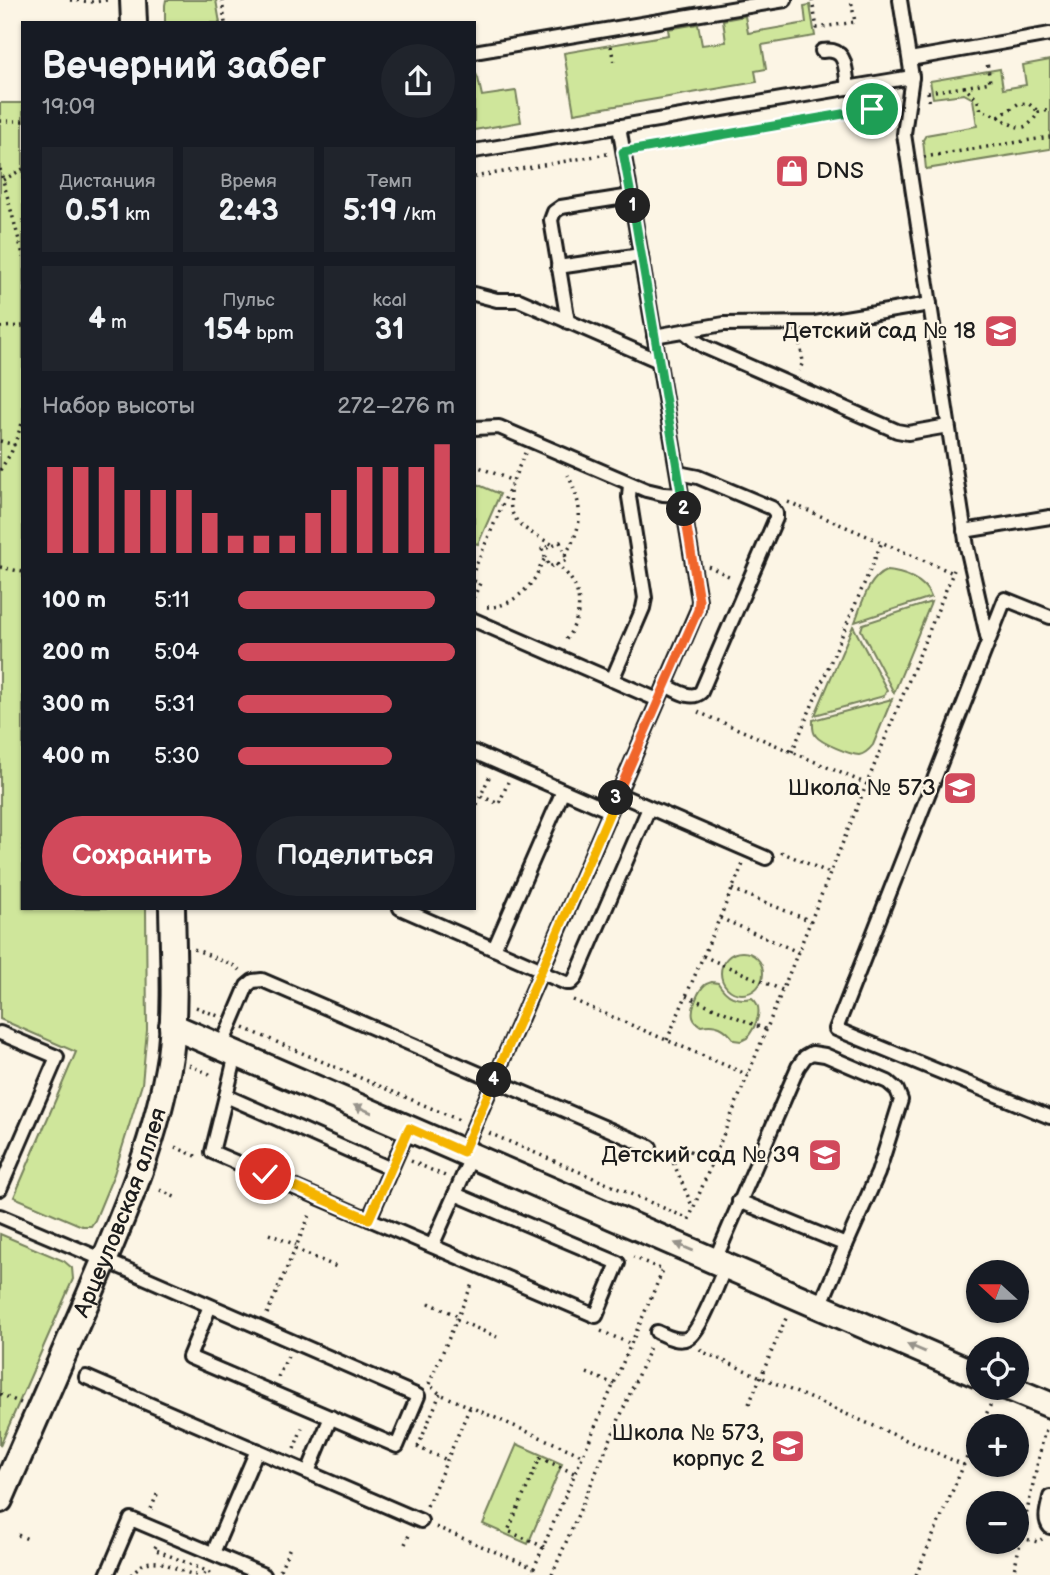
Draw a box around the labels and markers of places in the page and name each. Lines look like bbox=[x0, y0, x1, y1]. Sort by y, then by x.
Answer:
pin bbox=[842, 79, 902, 139]
shop icon: DNS bbox=[773, 152, 811, 190]
place label: DNS bbox=[816, 157, 864, 185]
pin: 1 bbox=[616, 188, 650, 224]
school or university icon: Детский сад № 18 bbox=[982, 312, 1020, 350]
place label: Детский сад № 18 bbox=[783, 317, 976, 345]
pin: 2 bbox=[666, 491, 702, 526]
school or university icon: Школа № 573 bbox=[941, 769, 979, 807]
place label: Школа № 573 bbox=[788, 774, 936, 802]
pin: 3 bbox=[598, 780, 634, 816]
pin: 4 bbox=[476, 1062, 512, 1098]
school or university icon: Детский сад № 39 bbox=[806, 1136, 844, 1174]
place label: Детский сад № 39 bbox=[602, 1141, 800, 1169]
pin bbox=[235, 1144, 295, 1204]
place label: Школа № 573, корпус 2 bbox=[612, 1419, 764, 1473]
school or university icon: Школа № 573, корпус 2 bbox=[769, 1427, 807, 1465]

